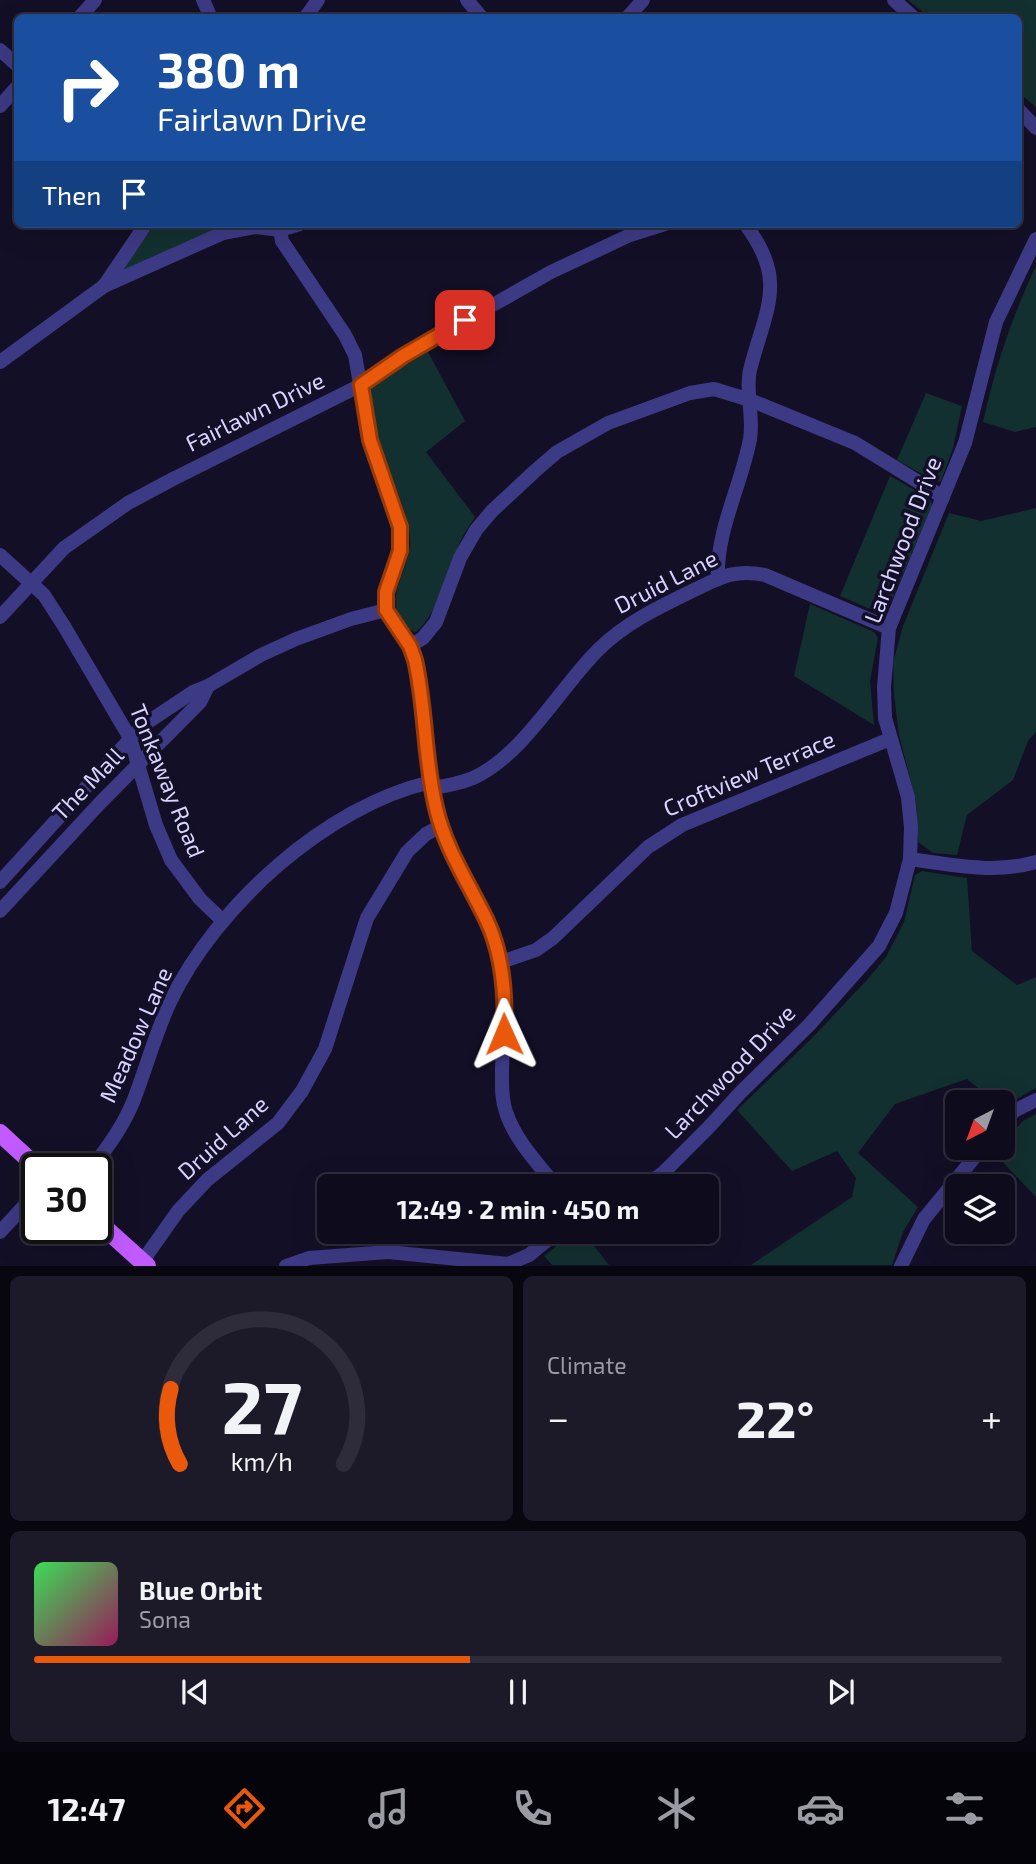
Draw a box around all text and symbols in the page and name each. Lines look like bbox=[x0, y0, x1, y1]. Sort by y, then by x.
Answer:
text: 380 m bbox=[157, 39, 300, 98]
icon: right bbox=[42, 42, 133, 133]
text: Fairlawn Drive bbox=[157, 99, 367, 137]
icon: arrive bbox=[115, 175, 153, 213]
text: Then bbox=[42, 179, 101, 210]
pin bbox=[435, 290, 495, 350]
icon: arrive bbox=[446, 301, 484, 339]
street label: Fairlawn Drive bbox=[181, 365, 329, 457]
street label: Larchwood Drive bbox=[857, 453, 947, 627]
street label: Druid Lane bbox=[609, 543, 722, 619]
street label: Tonkaway Road bbox=[124, 700, 211, 861]
street label: Croftview Terrace bbox=[659, 724, 839, 822]
street label: The Mall bbox=[46, 741, 129, 826]
street label: Meadow Lane bbox=[93, 963, 177, 1107]
position arrow bbox=[467, 997, 541, 1071]
street label: Larchwood Drive bbox=[658, 998, 800, 1144]
street label: Druid Lane bbox=[171, 1089, 273, 1185]
north arrow bbox=[945, 1090, 1015, 1160]
map controls bbox=[945, 1090, 1015, 1244]
speed limit sign: 30 bbox=[21, 1153, 112, 1244]
button: layers bbox=[945, 1174, 1015, 1244]
text: 12:49 · 2 min · 450 m bbox=[397, 1193, 639, 1224]
text: Climate bbox=[547, 1351, 627, 1379]
text: 27 bbox=[221, 1362, 302, 1450]
text: 22° bbox=[736, 1386, 814, 1448]
text: − bbox=[547, 1394, 569, 1440]
text: + bbox=[981, 1394, 1002, 1440]
text: km/h bbox=[230, 1446, 293, 1476]
text: Blue Orbit bbox=[139, 1574, 262, 1605]
text: Sona bbox=[139, 1605, 191, 1633]
icon: previous bbox=[176, 1673, 214, 1711]
icon: pause bbox=[499, 1673, 537, 1711]
icon: next bbox=[822, 1673, 860, 1711]
icon: directions bbox=[220, 1784, 269, 1833]
icon: music bbox=[364, 1784, 413, 1833]
icon: phone bbox=[508, 1784, 557, 1833]
icon: climate bbox=[652, 1784, 701, 1833]
icon: car bbox=[796, 1784, 845, 1833]
icon: filters bbox=[940, 1784, 989, 1833]
text: 12:47 bbox=[47, 1789, 125, 1827]

